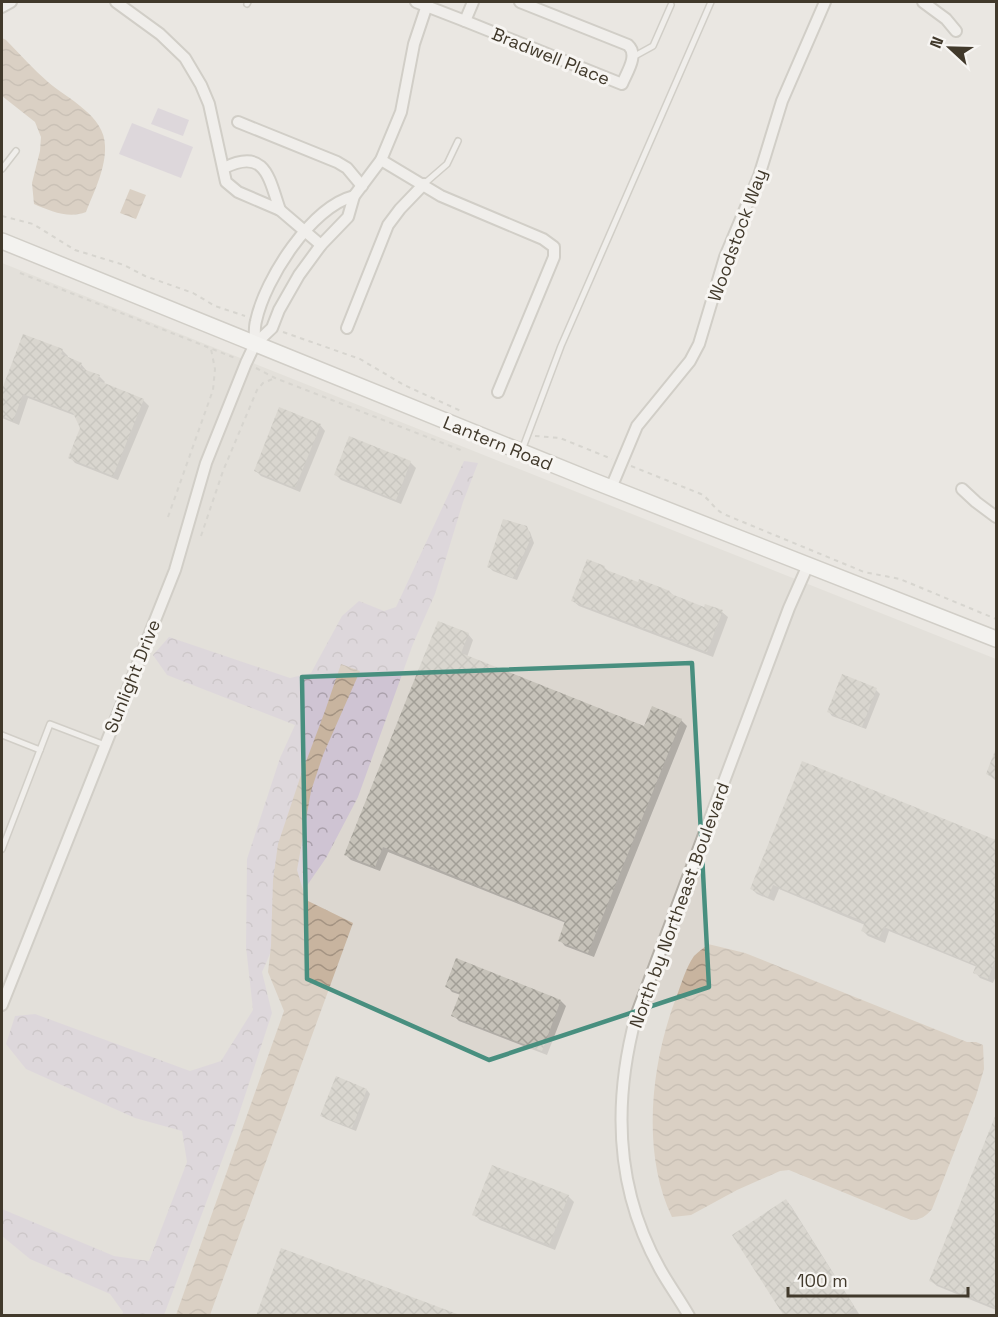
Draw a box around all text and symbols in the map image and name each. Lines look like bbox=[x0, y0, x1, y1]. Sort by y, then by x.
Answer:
north arrow bbox=[920, 18, 980, 78]
street label: Bradwell Place bbox=[489, 22, 613, 90]
text: N bbox=[925, 34, 948, 51]
street label: Woodstock Way bbox=[702, 166, 772, 304]
street label: Lantern Road bbox=[440, 411, 556, 475]
street label: Sunlight Drive bbox=[99, 616, 165, 736]
street label: North by Northeast Boulevard bbox=[624, 779, 734, 1031]
scale bar bbox=[788, 1260, 968, 1298]
text: 100 m bbox=[797, 1269, 848, 1292]

